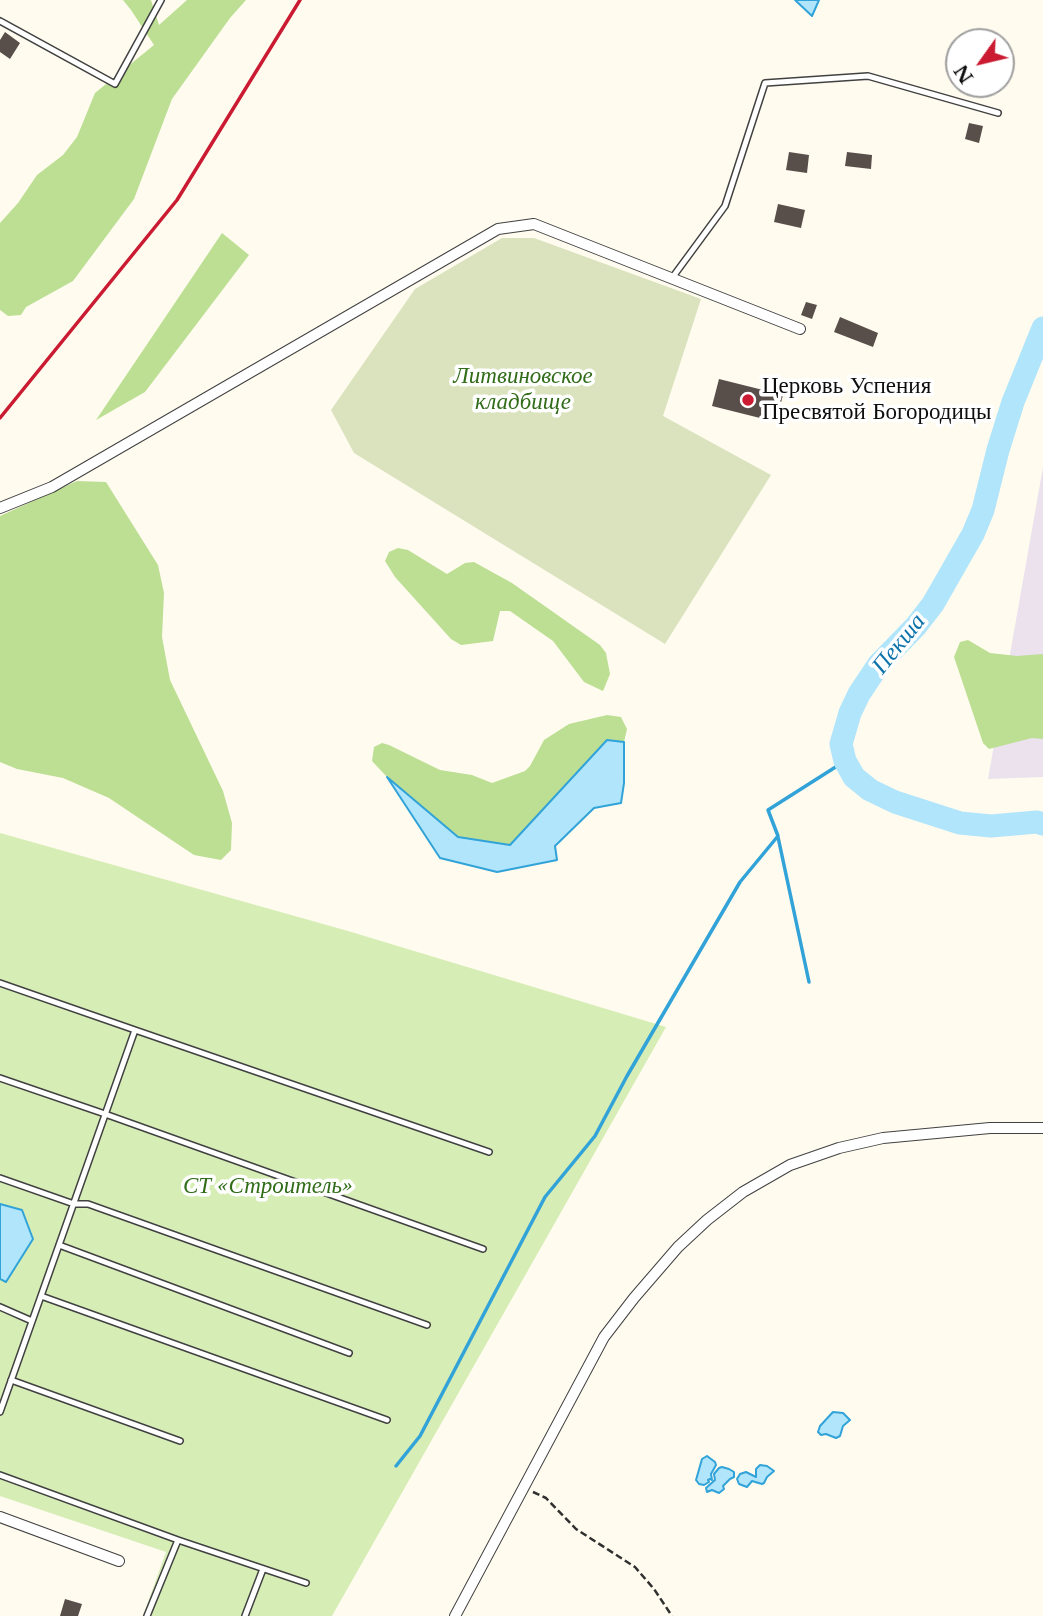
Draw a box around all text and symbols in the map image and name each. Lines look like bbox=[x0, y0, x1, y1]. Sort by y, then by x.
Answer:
north arrow bbox=[945, 28, 1015, 98]
text: N bbox=[949, 60, 978, 88]
park label: Литвиновское кладбище bbox=[453, 363, 593, 417]
place label: Церковь Успения Пресвятой Богородицы bbox=[762, 373, 992, 427]
marker: Церковь Успения Пресвятой Богородицы bbox=[740, 392, 756, 408]
water label: Пекша bbox=[866, 608, 932, 680]
park label: СТ «Строитель» bbox=[183, 1173, 353, 1201]

